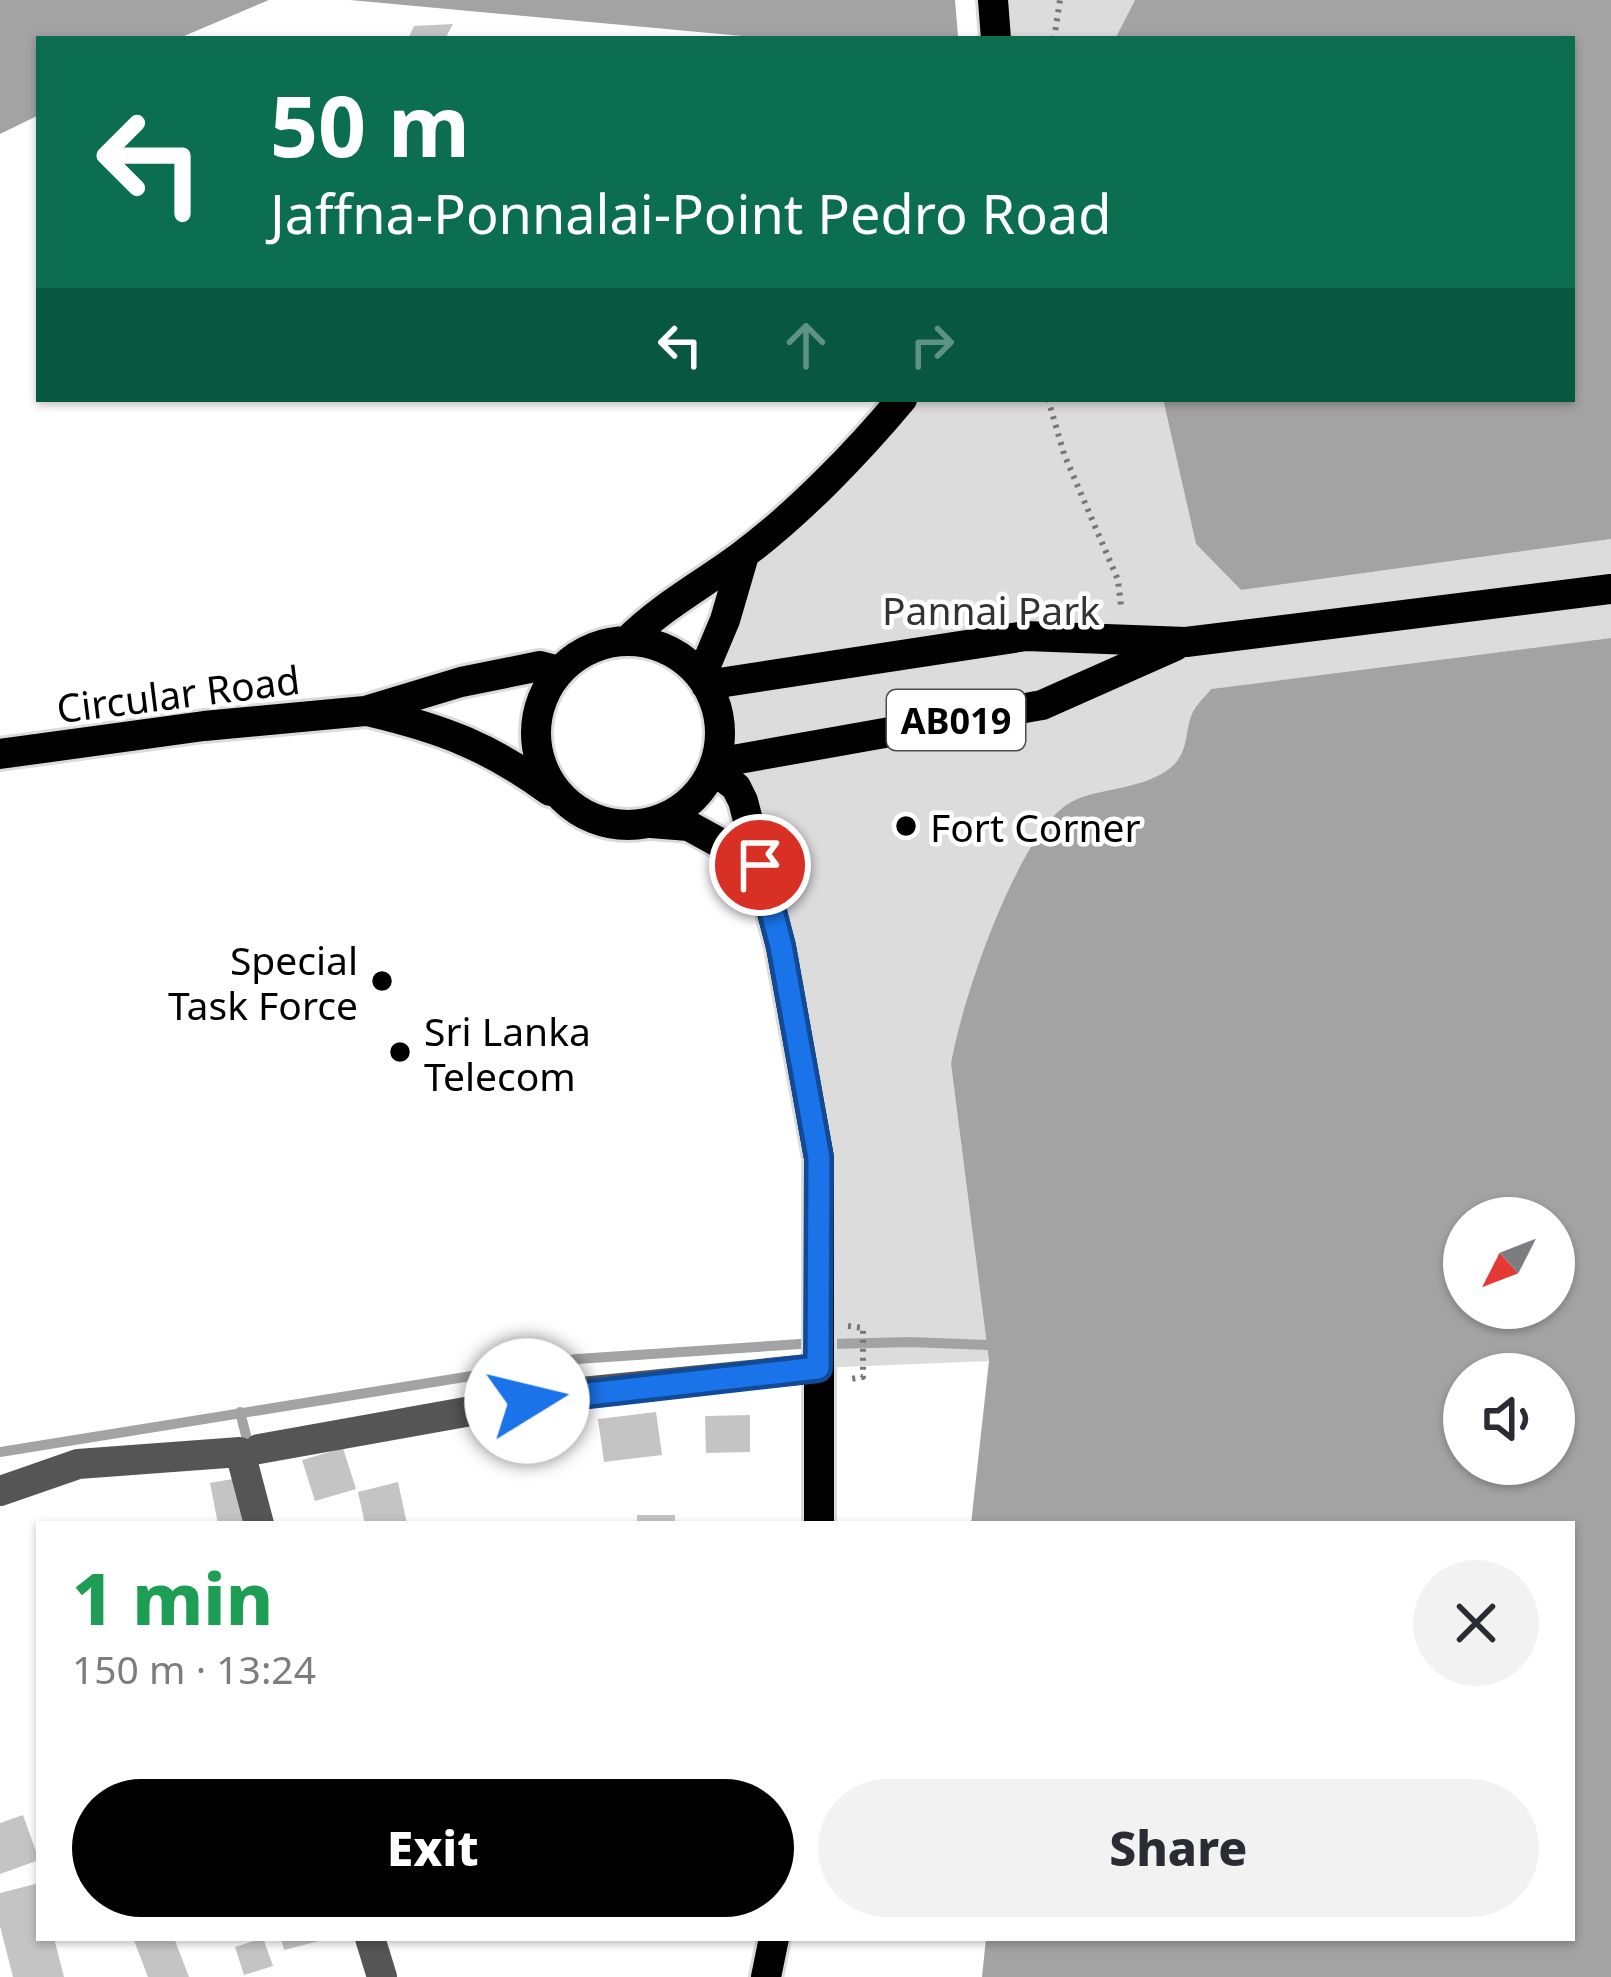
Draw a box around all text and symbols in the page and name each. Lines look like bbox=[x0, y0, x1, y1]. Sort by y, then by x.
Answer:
text: 50 m bbox=[270, 67, 470, 182]
icon: left bbox=[72, 84, 228, 240]
text: Jaffna-Ponnalai-Point Pedro Road bbox=[270, 176, 1111, 250]
icon: left bbox=[647, 312, 713, 378]
icon: ahead bbox=[773, 312, 839, 378]
icon: right bbox=[899, 312, 965, 378]
park label: Pannai Park bbox=[882, 583, 1100, 636]
street label: Circular Road bbox=[53, 652, 303, 734]
road number: AB019 bbox=[887, 690, 1025, 750]
place label: Fort Corner bbox=[930, 800, 1141, 853]
marker: Fort Corner bbox=[893, 813, 919, 839]
pin bbox=[709, 814, 811, 916]
icon: arrive bbox=[727, 832, 793, 898]
place label: Special Task Force bbox=[168, 933, 358, 1031]
marker: Special Task Force bbox=[369, 968, 395, 994]
place label: Sri Lanka Telecom bbox=[424, 1004, 591, 1102]
marker: Sri Lanka Telecom bbox=[387, 1039, 413, 1065]
north arrow bbox=[1443, 1197, 1575, 1329]
map controls bbox=[1443, 1197, 1575, 1485]
position arrow bbox=[464, 1338, 590, 1464]
button: sound bbox=[1443, 1353, 1575, 1485]
text: 1 min bbox=[72, 1548, 273, 1646]
button: close bbox=[1413, 1560, 1539, 1686]
text: 150 m · 13:24 bbox=[72, 1642, 316, 1695]
button: Exit bbox=[72, 1779, 794, 1917]
button: Share bbox=[818, 1779, 1539, 1917]

